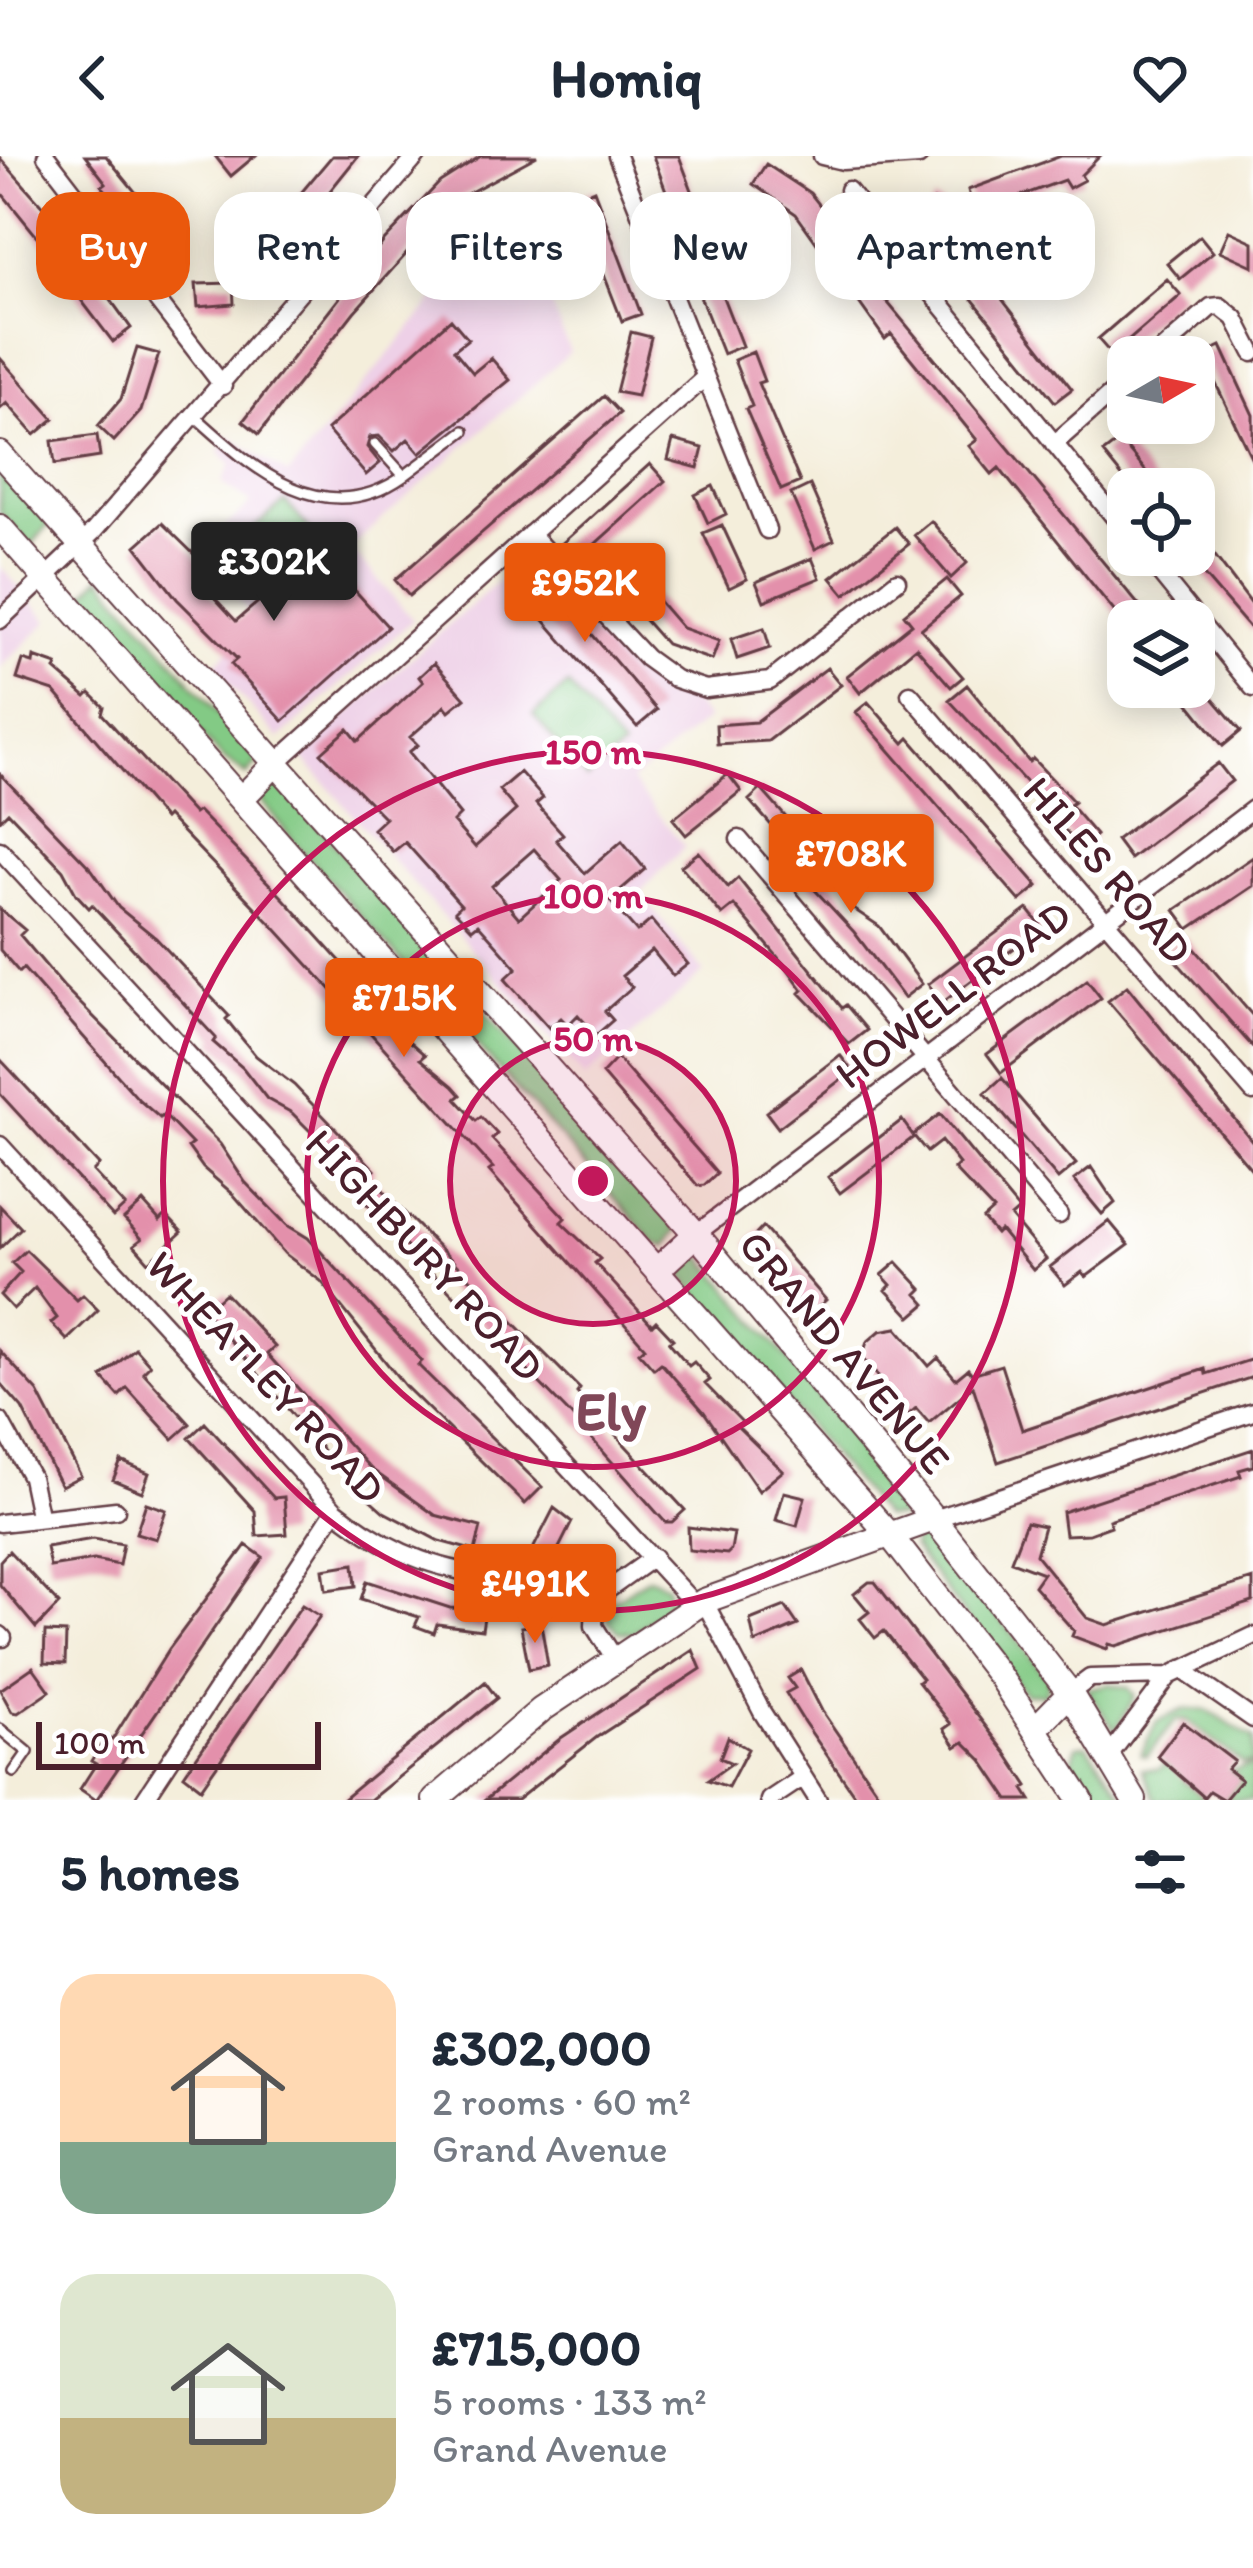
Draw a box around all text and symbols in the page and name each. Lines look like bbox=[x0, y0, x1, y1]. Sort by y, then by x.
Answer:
icon: back bbox=[60, 45, 126, 111]
icon: heart bbox=[1127, 45, 1193, 111]
text: Homiq bbox=[551, 46, 702, 111]
chip: Buy bbox=[36, 192, 190, 300]
chip: Rent bbox=[214, 192, 382, 300]
chip: Filters bbox=[406, 192, 606, 300]
chip: New bbox=[630, 192, 791, 300]
chip: Apartment bbox=[815, 192, 1095, 300]
north arrow bbox=[1107, 336, 1215, 444]
map controls bbox=[1107, 336, 1215, 708]
button: locate bbox=[1107, 468, 1215, 576]
pin: £302K bbox=[190, 522, 358, 624]
text: £302K bbox=[218, 537, 330, 584]
pin: £952K bbox=[501, 543, 669, 645]
text: £952K bbox=[531, 558, 639, 605]
button: layers bbox=[1107, 600, 1215, 708]
text: 150 m bbox=[545, 730, 642, 773]
street label: HILES ROAD bbox=[1013, 766, 1203, 974]
pin: £708K bbox=[767, 814, 935, 916]
text: £708K bbox=[796, 829, 906, 876]
text: 100 m bbox=[543, 874, 643, 917]
street label: HOWELL ROAD bbox=[825, 889, 1081, 1099]
pin: £715K bbox=[320, 958, 488, 1060]
text: £715K bbox=[352, 973, 456, 1020]
text: 50 m bbox=[553, 1017, 633, 1060]
street label: HIGHBURY ROAD bbox=[295, 1118, 555, 1392]
centre of rings bbox=[572, 1160, 614, 1202]
street label: GRAND AVENUE bbox=[728, 1220, 962, 1484]
street label: WHEATLEY ROAD bbox=[136, 1240, 396, 1514]
district label: Ely bbox=[576, 1379, 647, 1444]
pin: £491K bbox=[451, 1544, 619, 1646]
text: £491K bbox=[481, 1559, 589, 1606]
scale bar bbox=[36, 1716, 321, 1769]
text: 100 m bbox=[54, 1723, 145, 1762]
icon: filters bbox=[1127, 1839, 1193, 1905]
text: 5 homes bbox=[60, 1842, 240, 1903]
text: £302,000 bbox=[432, 2017, 652, 2078]
icon: home bbox=[156, 2022, 300, 2166]
text: 2 rooms · 60 m² bbox=[432, 2078, 691, 2125]
text: Grand Avenue bbox=[432, 2125, 668, 2172]
text: £715,000 bbox=[432, 2317, 641, 2378]
icon: home bbox=[156, 2322, 300, 2466]
text: 5 rooms · 133 m² bbox=[432, 2378, 707, 2425]
text: Grand Avenue bbox=[432, 2425, 668, 2472]

